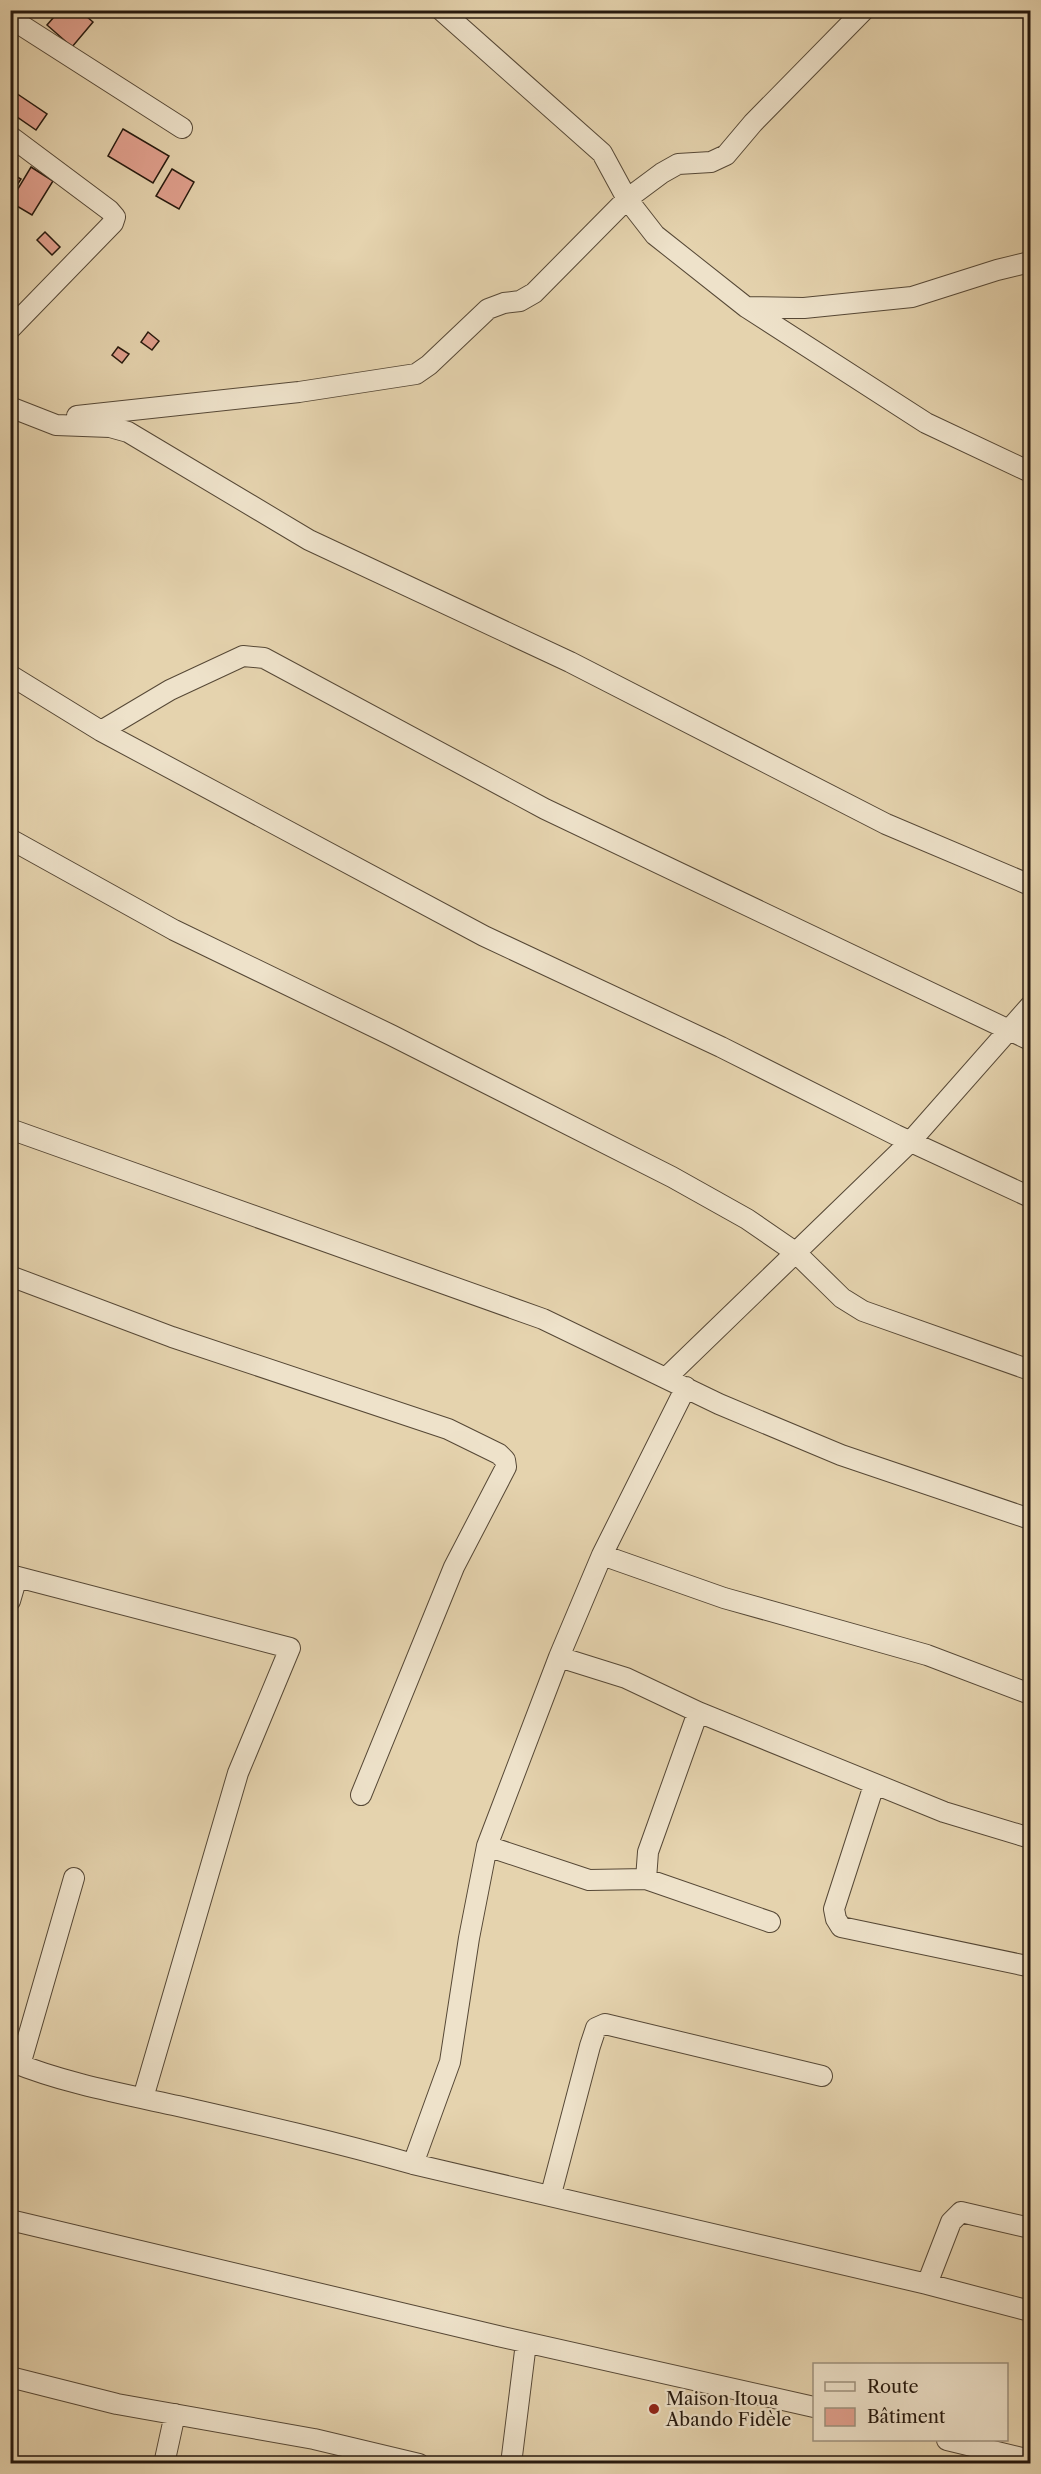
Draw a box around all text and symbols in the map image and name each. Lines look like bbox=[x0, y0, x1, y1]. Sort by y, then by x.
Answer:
legend bbox=[813, 2363, 1008, 2441]
text: Route bbox=[867, 2376, 919, 2398]
place label: Maison Itoua Abando Fidèle bbox=[665, 2388, 791, 2431]
marker: Maison Itoua Abando Fidèle bbox=[647, 2402, 661, 2416]
text: Bâtiment bbox=[867, 2406, 946, 2428]

